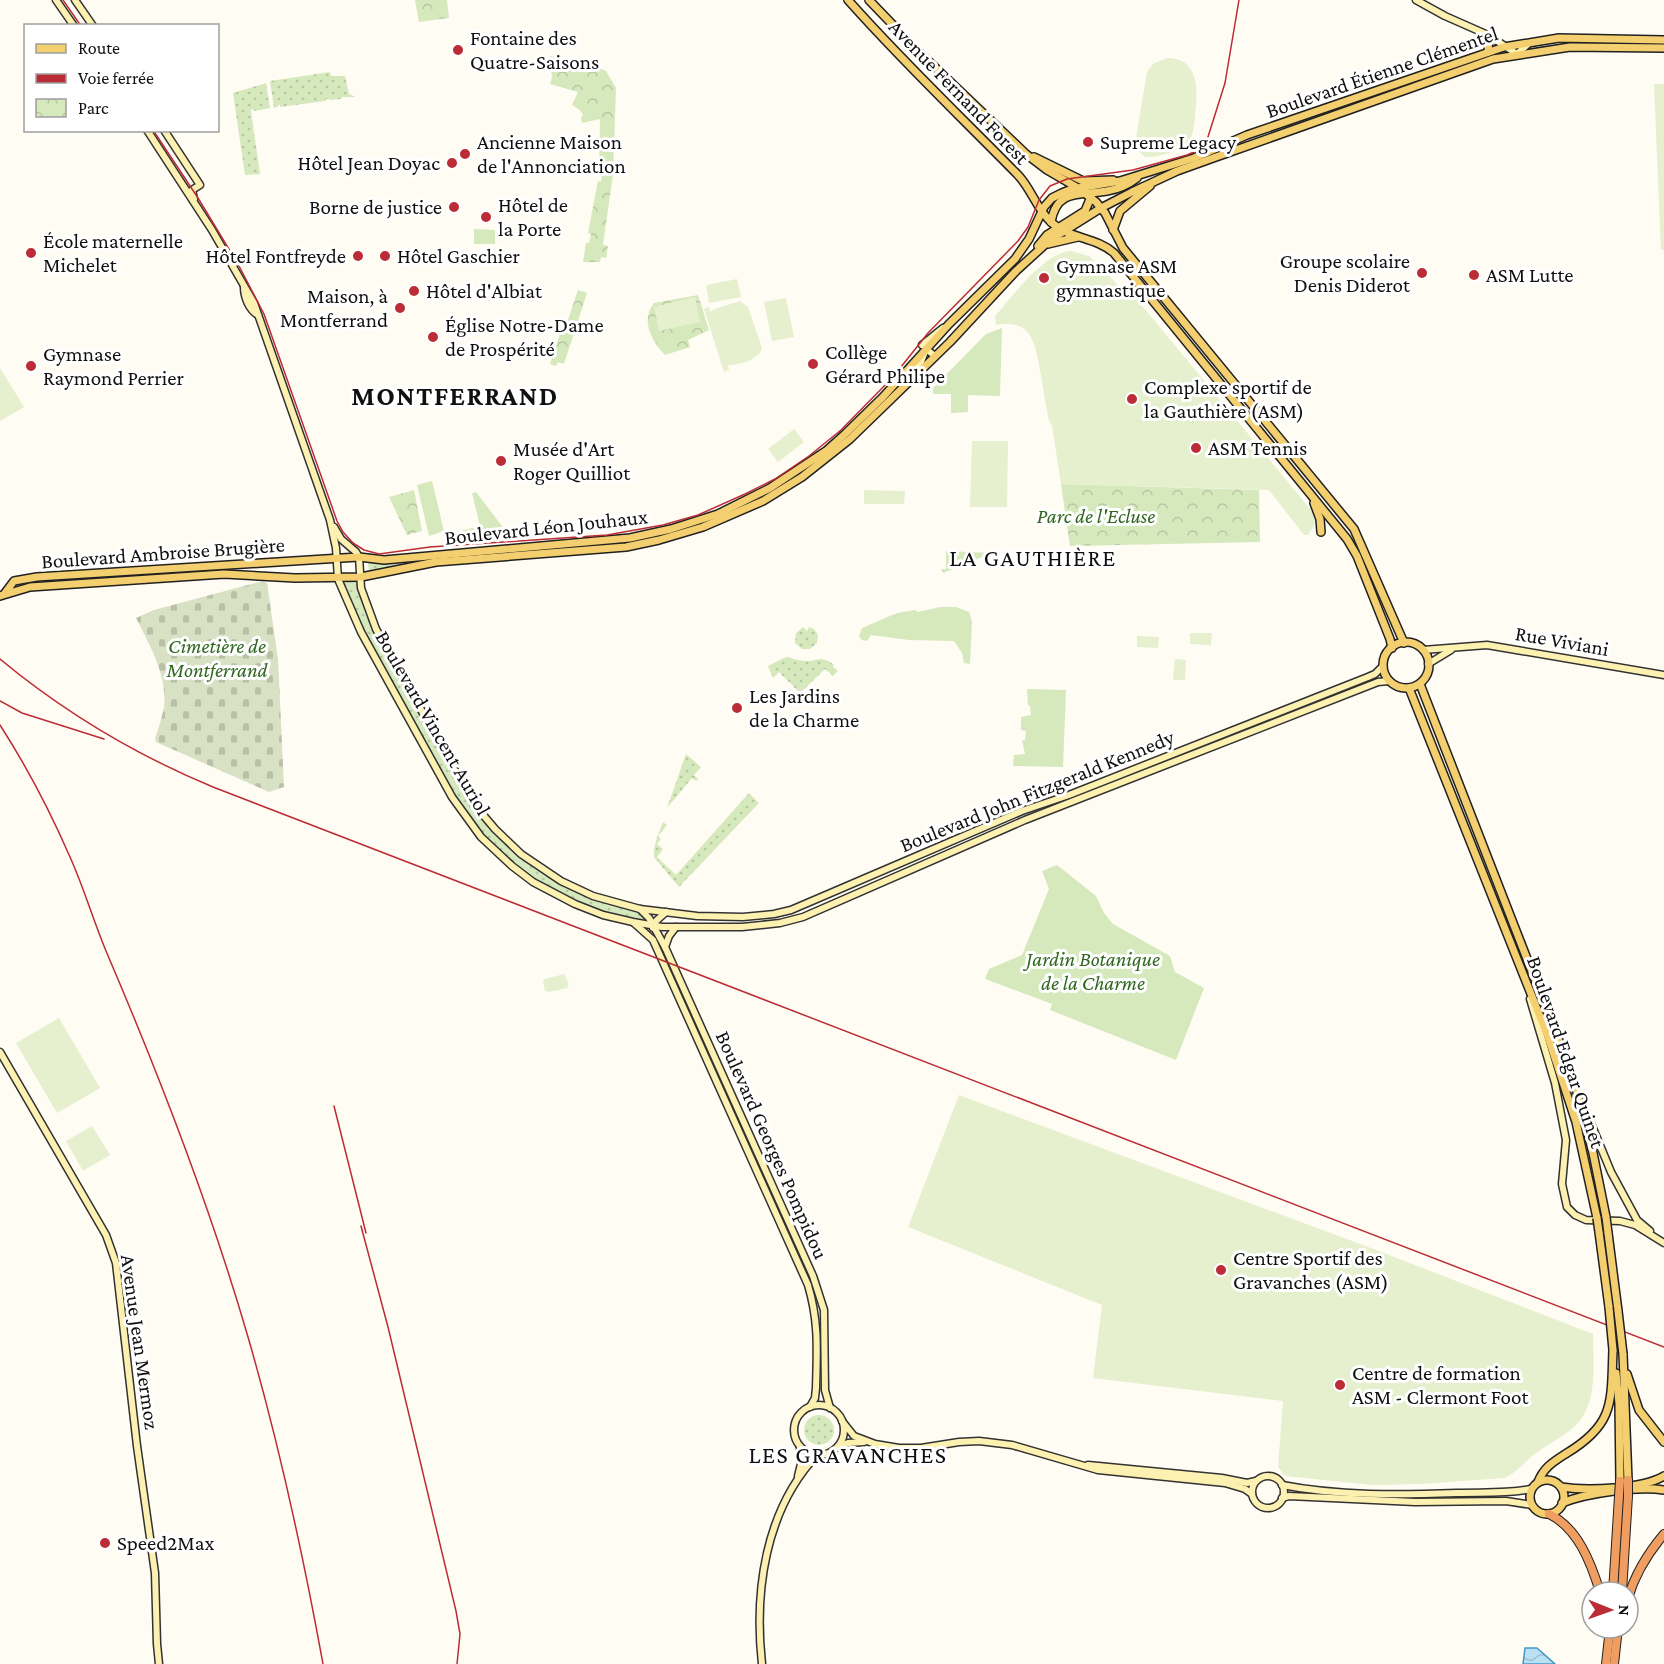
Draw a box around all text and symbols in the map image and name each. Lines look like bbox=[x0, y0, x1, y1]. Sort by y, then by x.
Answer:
street label: Avenue Fernand Forest bbox=[884, 15, 1035, 170]
street label: Boulevard Étienne Clémentel bbox=[1263, 21, 1501, 123]
legend bbox=[24, 24, 219, 132]
place label: Fontaine des Quatre-Saisons bbox=[470, 26, 599, 74]
text: Route bbox=[78, 38, 120, 58]
marker: Fontaine des Quatre-Saisons bbox=[451, 43, 465, 57]
text: Voie ferrée bbox=[78, 68, 154, 88]
text: Parc bbox=[78, 98, 109, 118]
place label: Ancienne Maison de l'Annonciation bbox=[477, 130, 626, 178]
place label: Supreme Legacy bbox=[1100, 130, 1236, 154]
marker: Supreme Legacy bbox=[1081, 135, 1095, 149]
marker: Ancienne Maison de l'Annonciation bbox=[458, 147, 472, 161]
place label: Hôtel Jean Doyac bbox=[298, 151, 440, 175]
marker: Hôtel Jean Doyac bbox=[445, 156, 459, 170]
place label: Hôtel de la Porte bbox=[498, 193, 568, 241]
place label: Borne de justice bbox=[309, 195, 442, 219]
marker: Borne de justice bbox=[447, 200, 461, 214]
marker: Hôtel de la Porte bbox=[479, 210, 493, 224]
place label: École maternelle Michelet bbox=[43, 229, 183, 277]
place label: Hôtel Fontfreyde bbox=[206, 244, 346, 268]
place label: Hôtel Gaschier bbox=[397, 244, 521, 268]
marker: École maternelle Michelet bbox=[24, 246, 38, 260]
marker: Hôtel Fontfreyde bbox=[351, 249, 365, 263]
marker: Hôtel Gaschier bbox=[378, 249, 392, 263]
place label: Groupe scolaire Denis Diderot bbox=[1280, 249, 1411, 297]
place label: Gymnase ASM gymnastique bbox=[1056, 254, 1177, 302]
place label: ASM Lutte bbox=[1486, 263, 1574, 287]
marker: Groupe scolaire Denis Diderot bbox=[1415, 266, 1429, 280]
marker: ASM Lutte bbox=[1467, 268, 1481, 282]
marker: Gymnase ASM gymnastique bbox=[1037, 271, 1051, 285]
place label: Hôtel d'Albiat bbox=[426, 279, 543, 303]
place label: Maison, à Montferrand bbox=[280, 284, 388, 332]
marker: Hôtel d'Albiat bbox=[407, 284, 421, 298]
marker: Maison, à Montferrand bbox=[393, 301, 407, 315]
place label: Église Notre-Dame de Prospérité bbox=[445, 313, 604, 361]
marker: Église Notre-Dame de Prospérité bbox=[426, 330, 440, 344]
place label: Collège Gérard Philipe bbox=[825, 340, 945, 388]
place label: Gymnase Raymond Perrier bbox=[43, 342, 184, 390]
marker: Collège Gérard Philipe bbox=[806, 357, 820, 371]
marker: Gymnase Raymond Perrier bbox=[24, 359, 38, 373]
place label: Complexe sportif de la Gauthière (ASM) bbox=[1144, 375, 1312, 423]
district label: MONTFERRAND bbox=[351, 381, 559, 411]
marker: Complexe sportif de la Gauthière (ASM) bbox=[1125, 392, 1139, 406]
place label: ASM Tennis bbox=[1208, 436, 1307, 460]
place label: Musée d'Art Roger Quilliot bbox=[513, 437, 631, 485]
marker: ASM Tennis bbox=[1189, 441, 1203, 455]
marker: Musée d'Art Roger Quilliot bbox=[494, 454, 508, 468]
street label: Boulevard Léon Jouhaux bbox=[443, 504, 649, 550]
park label: Parc de l'Ecluse bbox=[1037, 504, 1155, 528]
street label: Boulevard Ambroise Brugière bbox=[40, 533, 286, 573]
district label: LA GAUTHIÈRE bbox=[949, 544, 1117, 571]
street label: Rue Viviani bbox=[1513, 621, 1611, 661]
street label: Boulevard Vincent Auriol bbox=[370, 626, 496, 820]
park label: Cimetière de Montferrand bbox=[166, 634, 269, 682]
place label: Les Jardins de la Charme bbox=[749, 684, 859, 732]
marker: Les Jardins de la Charme bbox=[730, 701, 744, 715]
street label: Boulevard John Fitzgerald Kennedy bbox=[896, 725, 1178, 857]
park label: Jardin Botanique de la Charme bbox=[1022, 947, 1160, 995]
street label: Boulevard Edgar Quinet bbox=[1522, 953, 1610, 1152]
street label: Boulevard Georges Pompidou bbox=[711, 1027, 833, 1263]
place label: Centre Sportif des Gravanches (ASM) bbox=[1233, 1246, 1389, 1294]
street label: Avenue Jean Mermoz bbox=[116, 1253, 164, 1431]
marker: Centre Sportif des Gravanches (ASM) bbox=[1214, 1263, 1228, 1277]
place label: Centre de formation ASM - Clermont Foot bbox=[1352, 1361, 1529, 1409]
marker: Centre de formation ASM - Clermont Foot bbox=[1333, 1378, 1347, 1392]
district label: LES GRAVANCHES bbox=[748, 1441, 948, 1468]
place label: Speed2Max bbox=[117, 1531, 215, 1555]
marker: Speed2Max bbox=[98, 1536, 112, 1550]
north arrow bbox=[1580, 1580, 1640, 1640]
text: N bbox=[1616, 1605, 1633, 1616]

